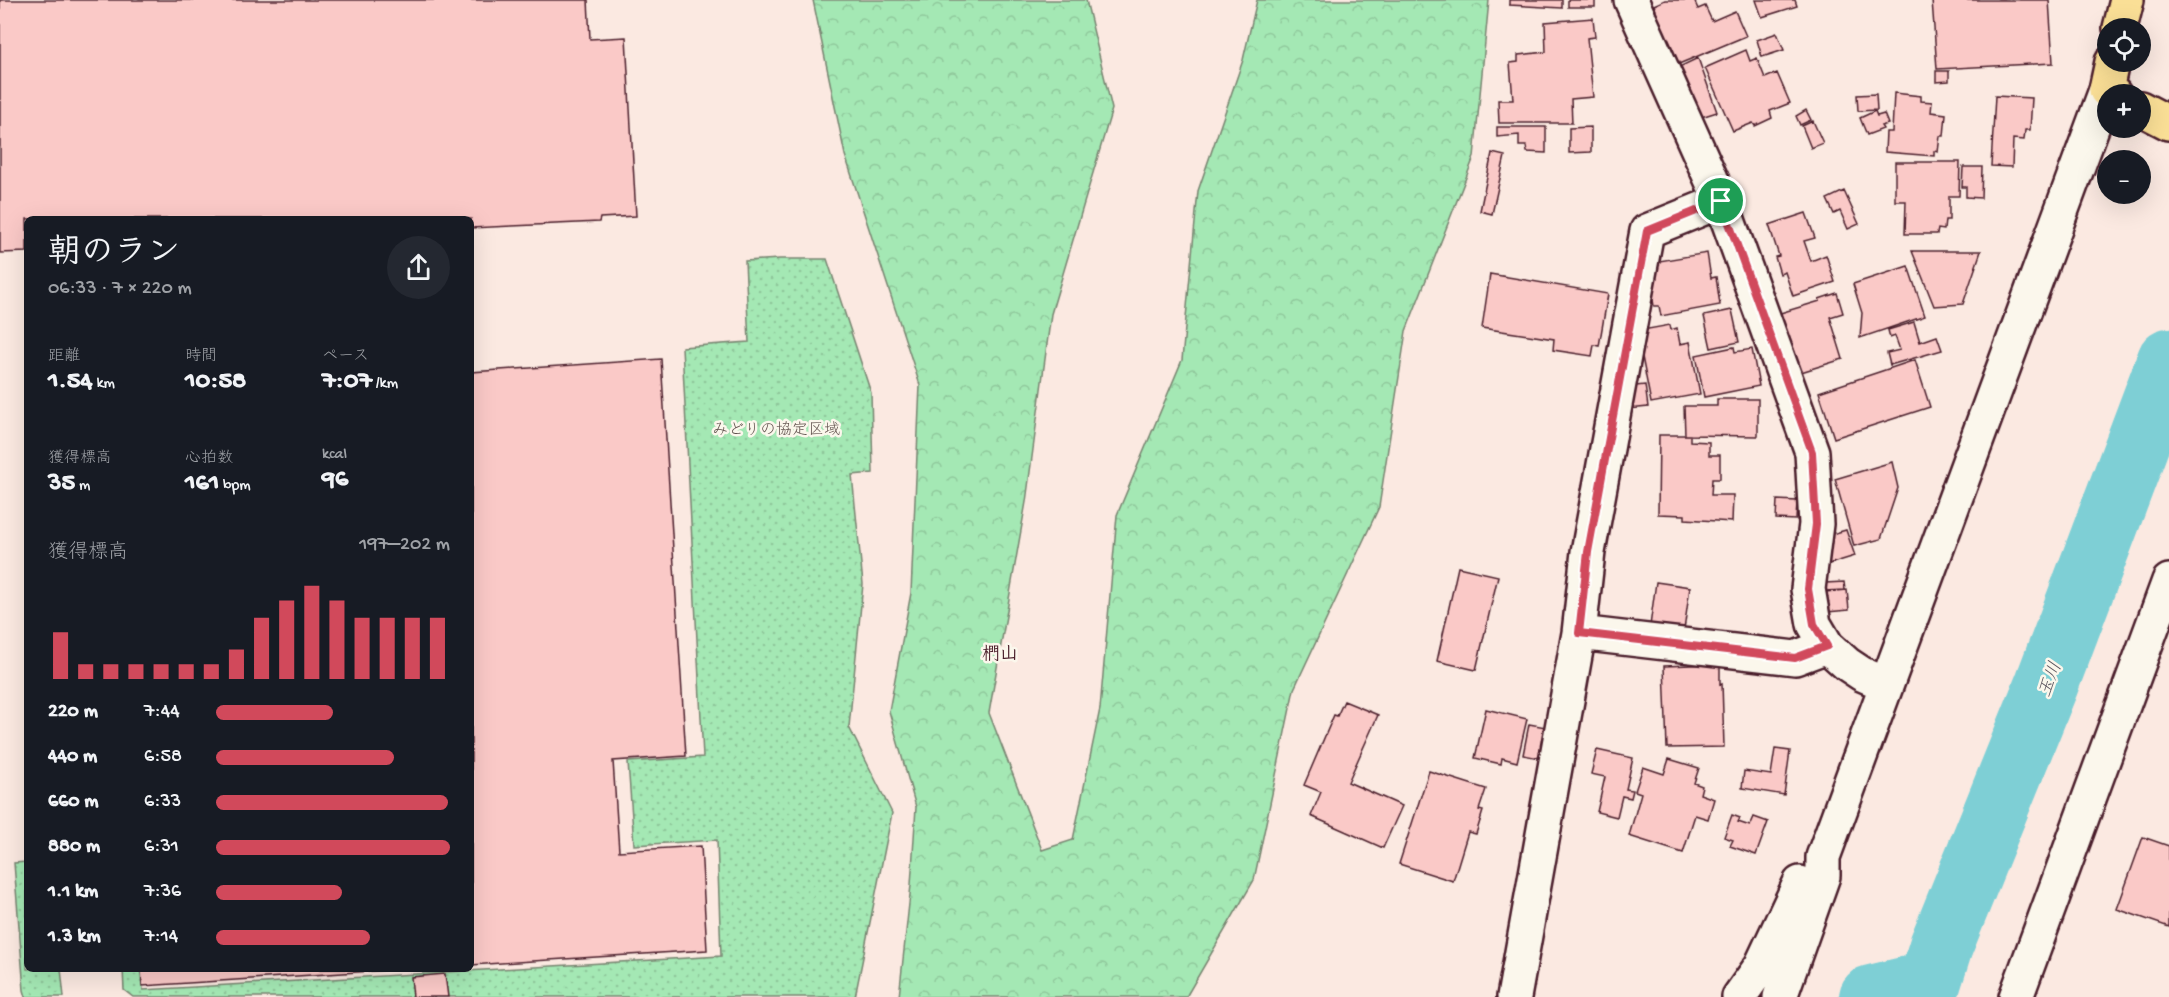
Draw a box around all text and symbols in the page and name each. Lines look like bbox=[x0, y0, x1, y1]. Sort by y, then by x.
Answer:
map controls bbox=[2097, 18, 2151, 204]
button: locate bbox=[2097, 18, 2151, 72]
button: + bbox=[2097, 84, 2151, 138]
button: − bbox=[2097, 150, 2151, 204]
pin bbox=[1695, 175, 1746, 226]
icon: arrive bbox=[1704, 184, 1737, 217]
text: 朝のラン bbox=[48, 236, 180, 274]
button: share bbox=[387, 236, 450, 299]
text: 06:33 · 7 × 220 m bbox=[48, 278, 192, 301]
text: 距離 bbox=[48, 348, 80, 367]
text: 時間 bbox=[185, 348, 217, 367]
text: ペース bbox=[322, 348, 369, 367]
text: 1.54 bbox=[48, 367, 93, 398]
text: 10:58 bbox=[185, 367, 246, 398]
text: 7:07 bbox=[322, 367, 372, 398]
text: km bbox=[93, 375, 115, 394]
text: /km bbox=[372, 375, 398, 394]
park label: みどりの協定区域 bbox=[712, 421, 840, 441]
text: kcal bbox=[322, 446, 347, 465]
text: 獲得標高 bbox=[48, 450, 112, 469]
text: 心拍数 bbox=[185, 450, 233, 469]
text: 96 bbox=[322, 465, 348, 496]
text: 35 bbox=[48, 469, 75, 500]
text: 161 bbox=[185, 469, 219, 500]
text: m bbox=[75, 477, 90, 496]
text: bpm bbox=[219, 477, 251, 496]
text: 197–202 m bbox=[359, 534, 450, 557]
text: 獲得標高 bbox=[48, 542, 128, 565]
district label: 椚山 bbox=[982, 644, 1018, 666]
water label: 玉川 bbox=[2035, 659, 2068, 700]
text: 220 m bbox=[48, 701, 98, 724]
text: 7:44 bbox=[144, 701, 180, 724]
text: 440 m bbox=[48, 746, 97, 769]
text: 6:58 bbox=[144, 746, 182, 769]
text: 660 m bbox=[48, 791, 99, 814]
text: 6:33 bbox=[144, 791, 181, 814]
text: 880 m bbox=[48, 836, 100, 859]
text: 6:31 bbox=[144, 836, 179, 859]
text: 1.1 km bbox=[48, 881, 98, 904]
text: 7:36 bbox=[144, 881, 181, 904]
text: 1.3 km bbox=[48, 926, 101, 949]
text: 7:14 bbox=[144, 926, 178, 949]

